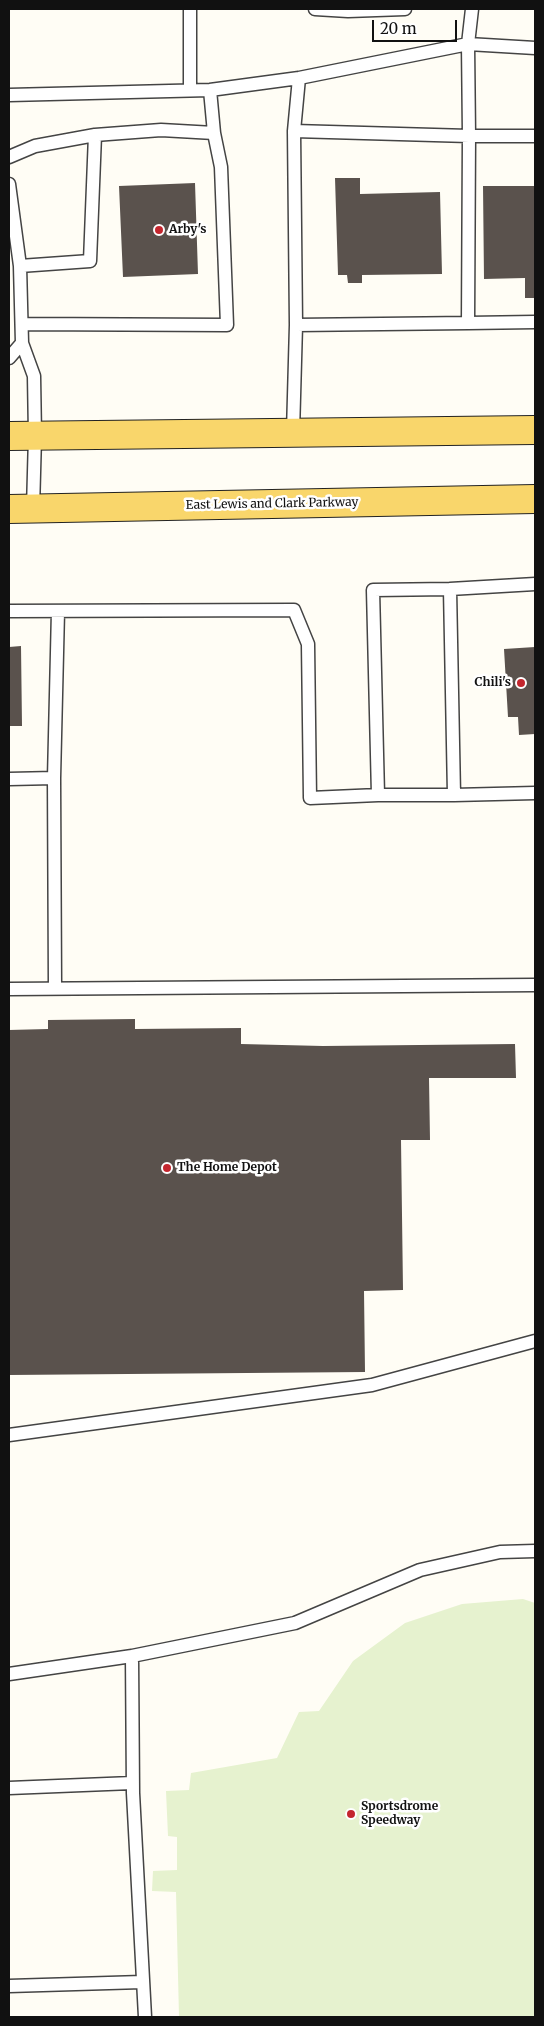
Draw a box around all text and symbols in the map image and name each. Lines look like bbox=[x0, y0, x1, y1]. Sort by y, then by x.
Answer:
scale bar bbox=[374, 10, 459, 42]
text: 20 m bbox=[380, 19, 417, 38]
place label: Arby's bbox=[169, 223, 206, 237]
marker: Arby's bbox=[153, 224, 165, 236]
street label: East Lewis and Clark Parkway bbox=[186, 495, 358, 513]
place label: Chili's bbox=[475, 676, 511, 690]
marker: Chili's bbox=[515, 677, 527, 689]
place label: The Home Depot bbox=[177, 1161, 277, 1175]
marker: The Home Depot bbox=[161, 1162, 173, 1174]
place label: Sportsdrome Speedway bbox=[361, 1800, 438, 1828]
marker: Sportsdrome Speedway bbox=[345, 1808, 357, 1820]

